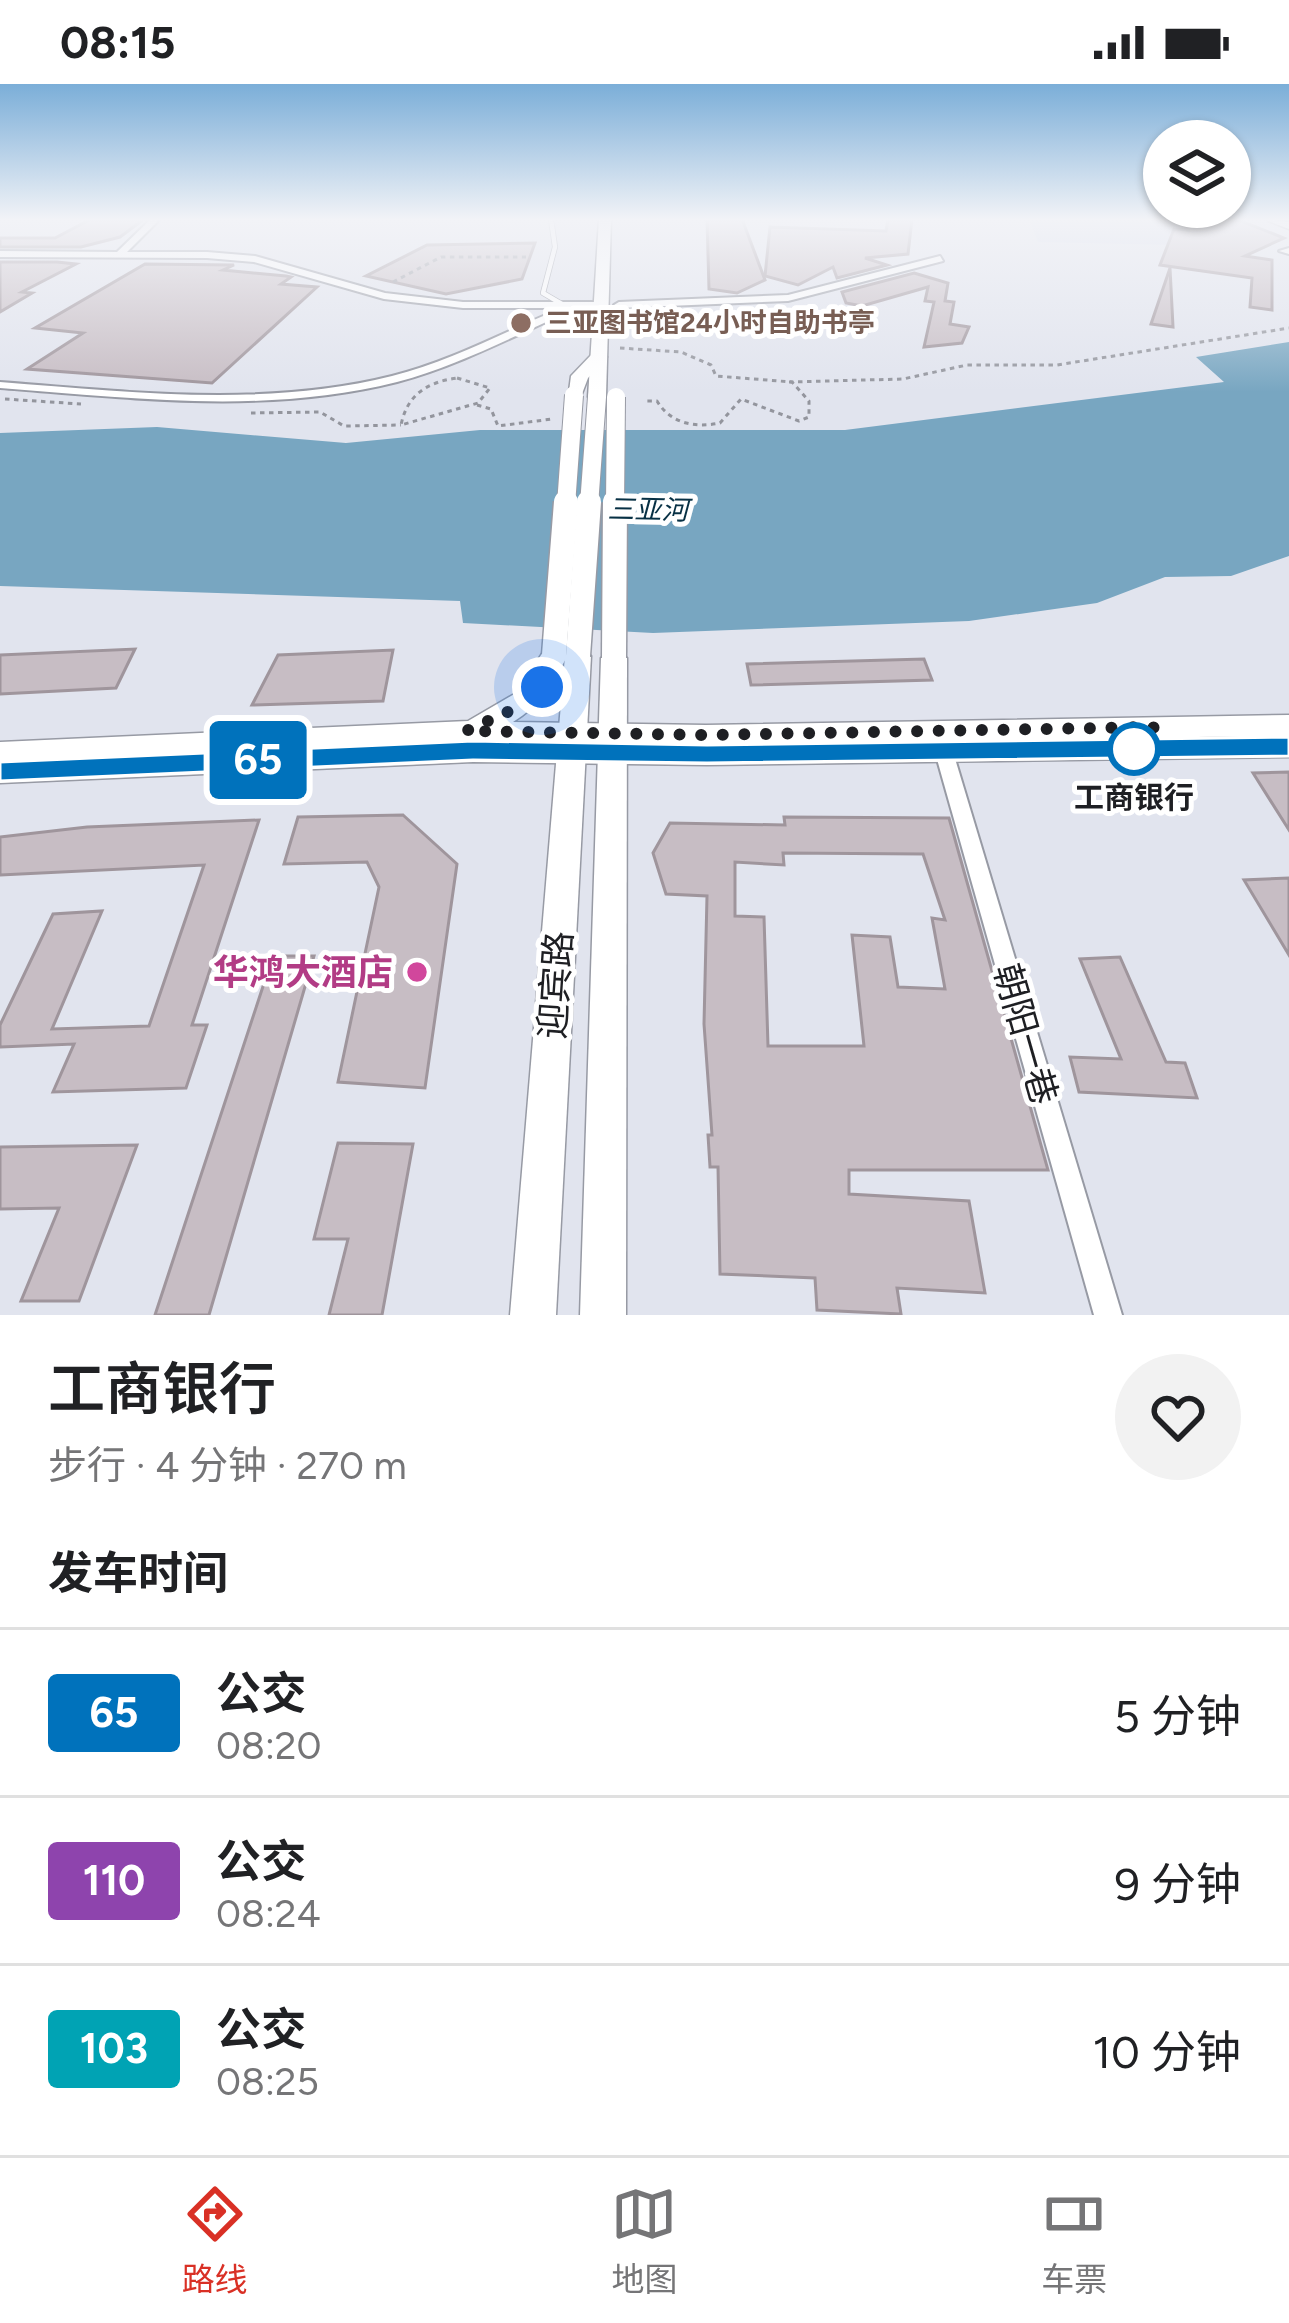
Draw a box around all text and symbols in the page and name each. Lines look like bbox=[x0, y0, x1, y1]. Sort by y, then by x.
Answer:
text: 08:15 bbox=[60, 15, 175, 69]
map controls bbox=[1143, 120, 1251, 228]
button: layers bbox=[1143, 120, 1251, 228]
place label: 三亚图书馆24小时自助书亭 bbox=[545, 306, 875, 339]
marker: 三亚图书馆24小时自助书亭 bbox=[508, 310, 534, 336]
water label: 三亚河 bbox=[607, 492, 694, 527]
your location bbox=[512, 657, 572, 717]
line badge: 65 bbox=[204, 721, 312, 799]
marker: 工商银行 bbox=[1109, 724, 1159, 774]
text: 65 bbox=[234, 734, 282, 785]
place label: 工商银行 bbox=[1074, 779, 1194, 816]
street label: 迎宾路 bbox=[530, 930, 581, 1040]
place label: 华鸿大酒店 bbox=[213, 951, 393, 994]
marker: 华鸿大酒店 bbox=[404, 959, 430, 985]
street label: 朝阳一巷 bbox=[985, 959, 1066, 1109]
button: heart bbox=[1115, 1354, 1241, 1480]
text: 工商银行 bbox=[48, 1355, 276, 1423]
text: 步行 · 4 分钟 · 270 m bbox=[48, 1442, 407, 1489]
text: 发车时间 bbox=[48, 1546, 228, 1600]
text: 公交 bbox=[216, 1666, 306, 1720]
text: 65 bbox=[90, 1687, 138, 1738]
text: 5 分钟 bbox=[1114, 1689, 1241, 1743]
text: 08:20 bbox=[216, 1722, 322, 1769]
text: 公交 bbox=[216, 1834, 306, 1888]
text: 110 bbox=[83, 1855, 145, 1906]
text: 9 分钟 bbox=[1114, 1857, 1241, 1911]
text: 08:24 bbox=[216, 1890, 321, 1937]
text: 公交 bbox=[216, 2002, 306, 2056]
text: 103 bbox=[80, 2023, 148, 2074]
text: 10 分钟 bbox=[1092, 2025, 1241, 2079]
text: 08:25 bbox=[216, 2058, 319, 2105]
tab: 路线 bbox=[182, 2181, 248, 2301]
tab: 地图 bbox=[611, 2181, 677, 2301]
tab: 车票 bbox=[1041, 2181, 1107, 2301]

